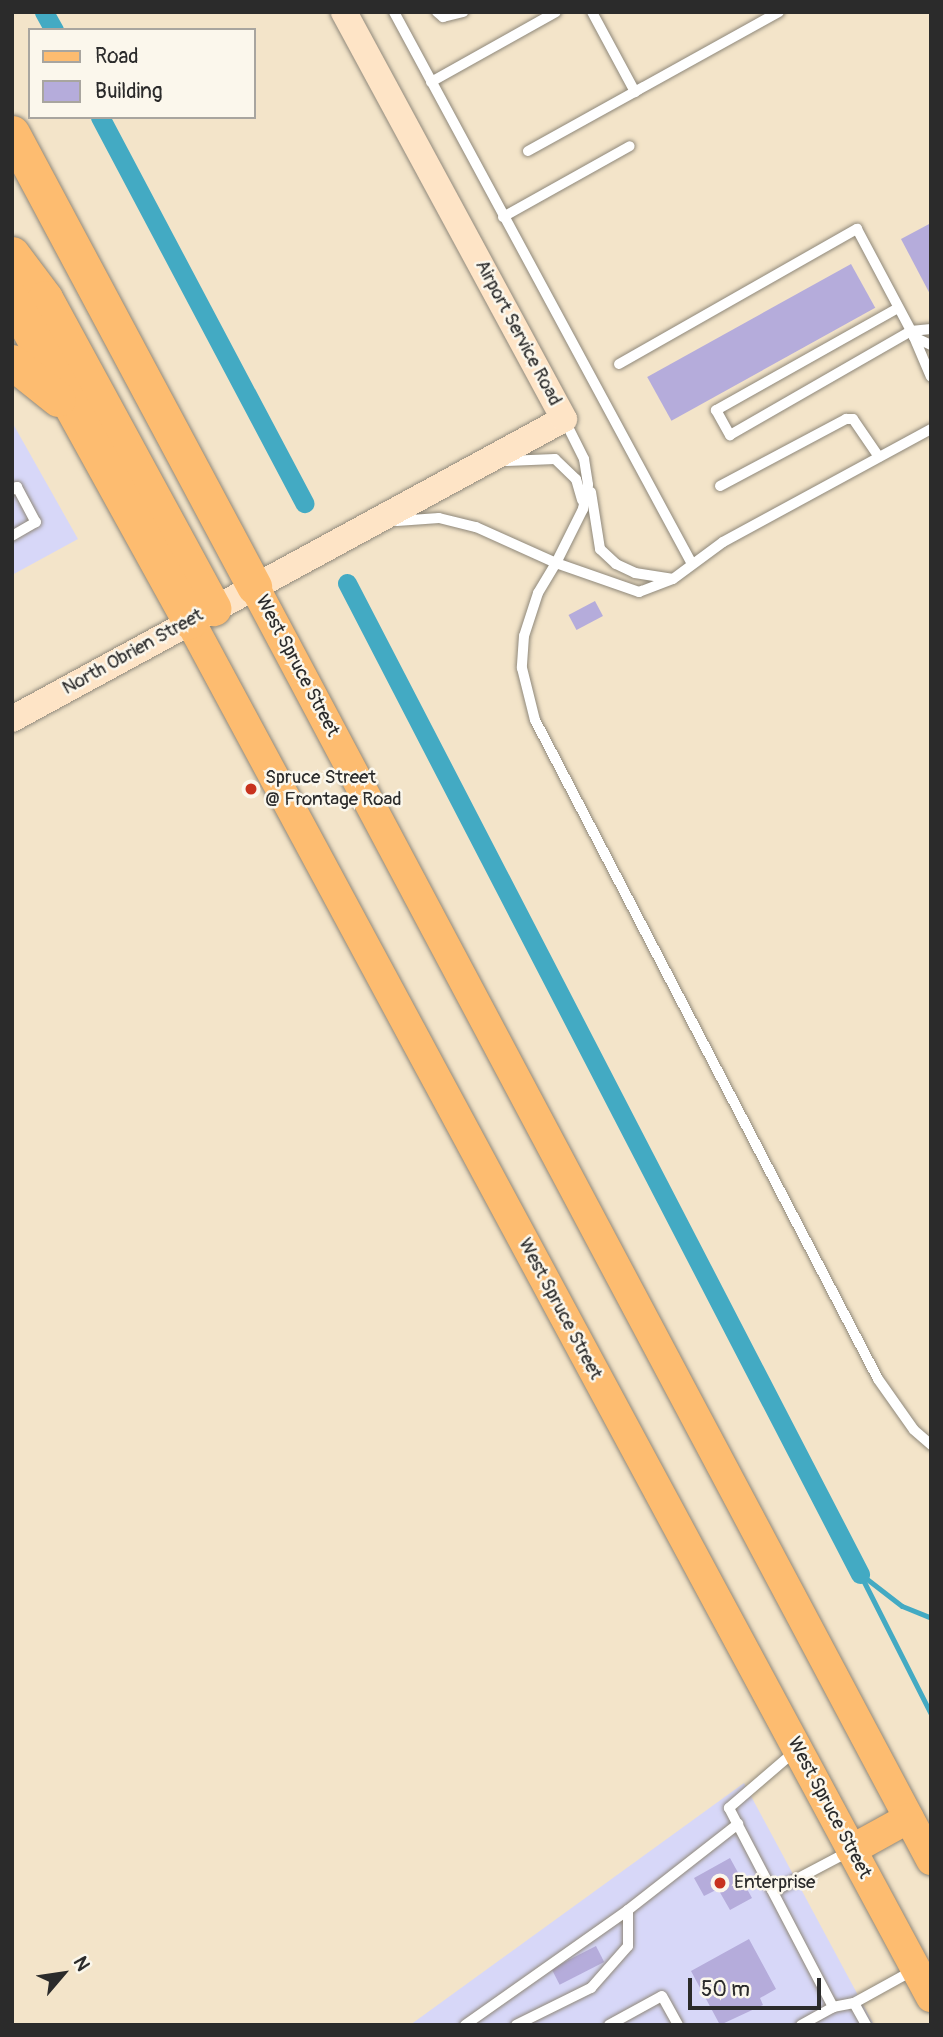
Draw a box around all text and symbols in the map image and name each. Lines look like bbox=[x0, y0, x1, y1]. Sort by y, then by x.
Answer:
legend bbox=[28, 28, 256, 119]
text: Road bbox=[95, 43, 139, 70]
text: Building bbox=[95, 78, 162, 105]
street label: Airport Service Road bbox=[470, 256, 566, 410]
street label: West Spruce Street bbox=[250, 591, 344, 741]
street label: North Obrien Street bbox=[59, 604, 207, 700]
place label: Spruce Street @ Frontage Road bbox=[265, 767, 402, 811]
marker: Spruce Street @ Frontage Road bbox=[243, 781, 259, 797]
street label: West Spruce Street bbox=[513, 1234, 607, 1384]
street label: West Spruce Street bbox=[782, 1733, 876, 1883]
place label: Enterprise bbox=[734, 1872, 815, 1894]
marker: Enterprise bbox=[712, 1875, 728, 1891]
north arrow bbox=[28, 1939, 98, 2009]
text: N bbox=[68, 1952, 95, 1975]
scale bar bbox=[691, 1964, 824, 2008]
text: 50 m bbox=[701, 1976, 750, 2003]

